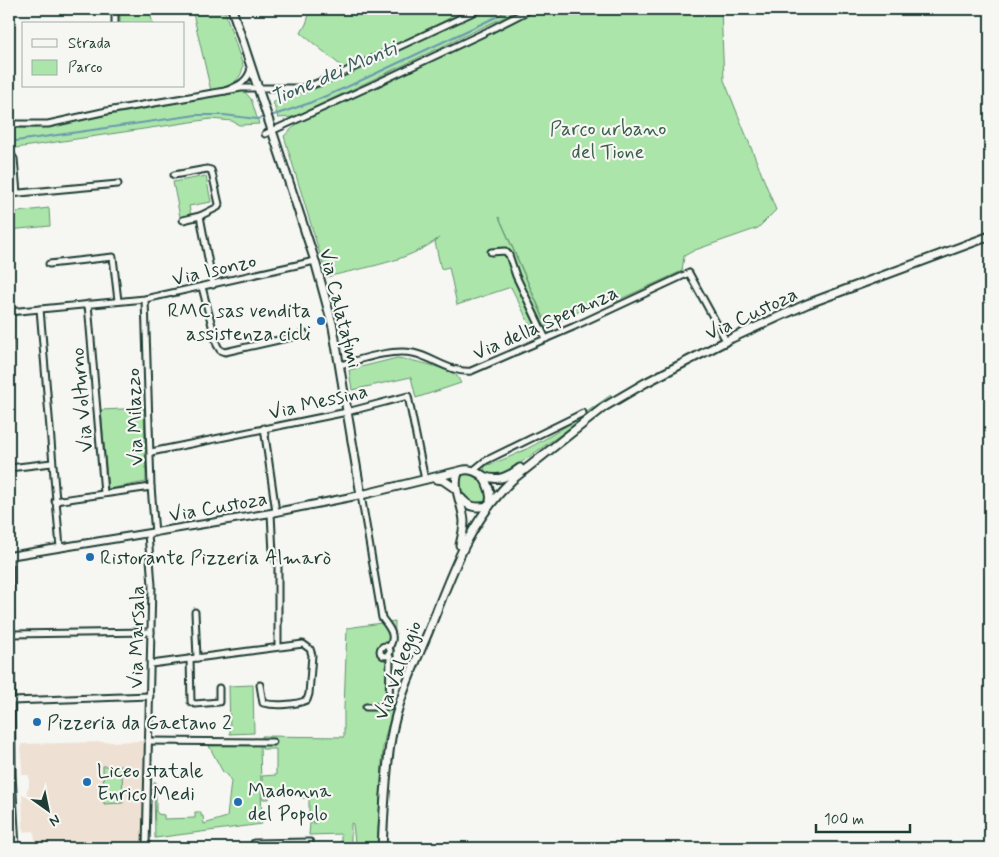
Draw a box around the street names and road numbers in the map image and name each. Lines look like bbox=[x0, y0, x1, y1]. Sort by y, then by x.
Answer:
street label: Via Calatafimi bbox=[312, 246, 367, 371]
street label: Via Isonzo bbox=[170, 248, 259, 293]
street label: Via della Speranza bbox=[469, 279, 623, 368]
street label: Via Custoza bbox=[701, 281, 802, 348]
street label: Via Volturno bbox=[64, 346, 101, 453]
street label: Via Milazzo bbox=[120, 368, 151, 466]
street label: Via Messina bbox=[266, 378, 370, 427]
street label: Via Custoza bbox=[167, 486, 270, 529]
street label: Via Marsala bbox=[123, 585, 152, 689]
street label: Via Valeggio bbox=[368, 617, 430, 724]

